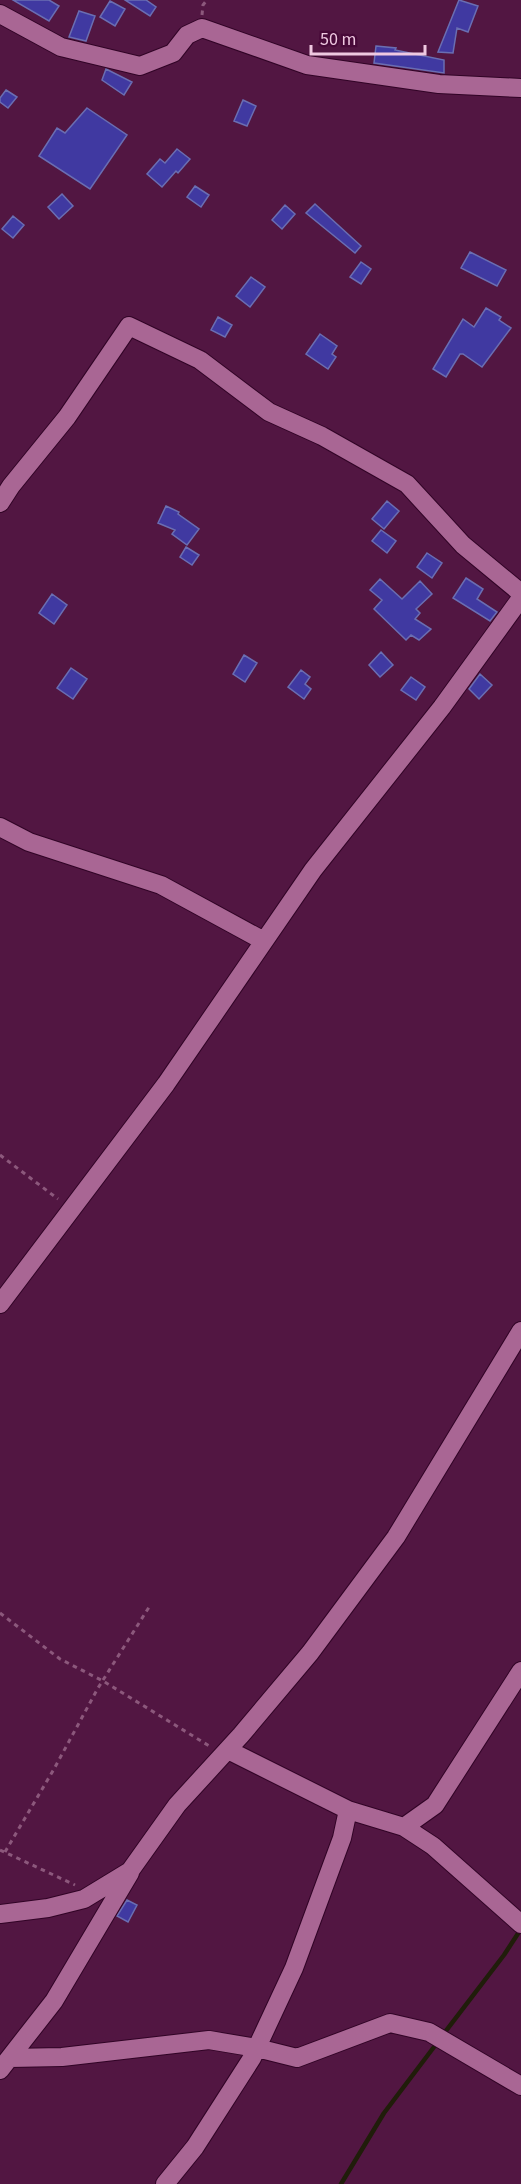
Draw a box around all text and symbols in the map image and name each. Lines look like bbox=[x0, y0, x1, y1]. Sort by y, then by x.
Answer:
scale bar bbox=[311, 18, 425, 56]
text: 50 m bbox=[320, 27, 356, 52]

